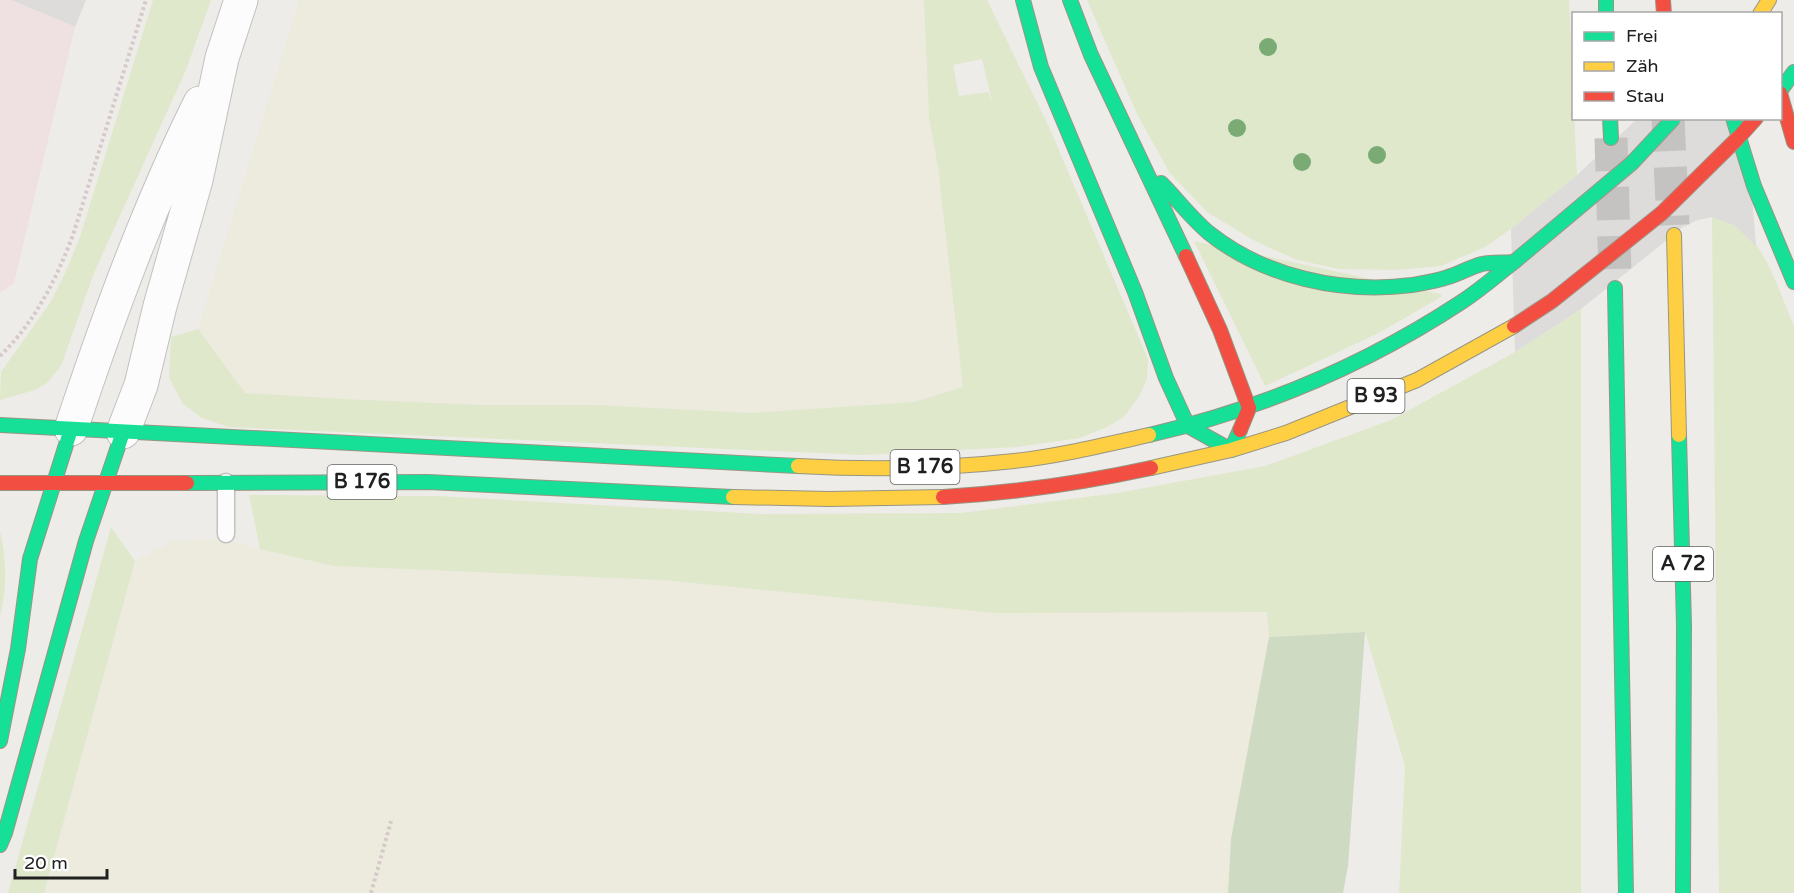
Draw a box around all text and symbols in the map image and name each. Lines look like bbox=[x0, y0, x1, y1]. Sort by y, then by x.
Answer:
legend bbox=[1572, 12, 1782, 120]
text: Frei bbox=[1626, 25, 1658, 47]
text: Zäh bbox=[1626, 55, 1659, 77]
text: Stau bbox=[1626, 85, 1665, 107]
road number: B 93 bbox=[1348, 379, 1404, 413]
road number: B 176 bbox=[890, 450, 960, 484]
road number: B 176 bbox=[328, 465, 397, 499]
road number: A 72 bbox=[1653, 547, 1713, 581]
scale bar bbox=[15, 842, 106, 880]
text: 20 m bbox=[24, 852, 68, 874]

